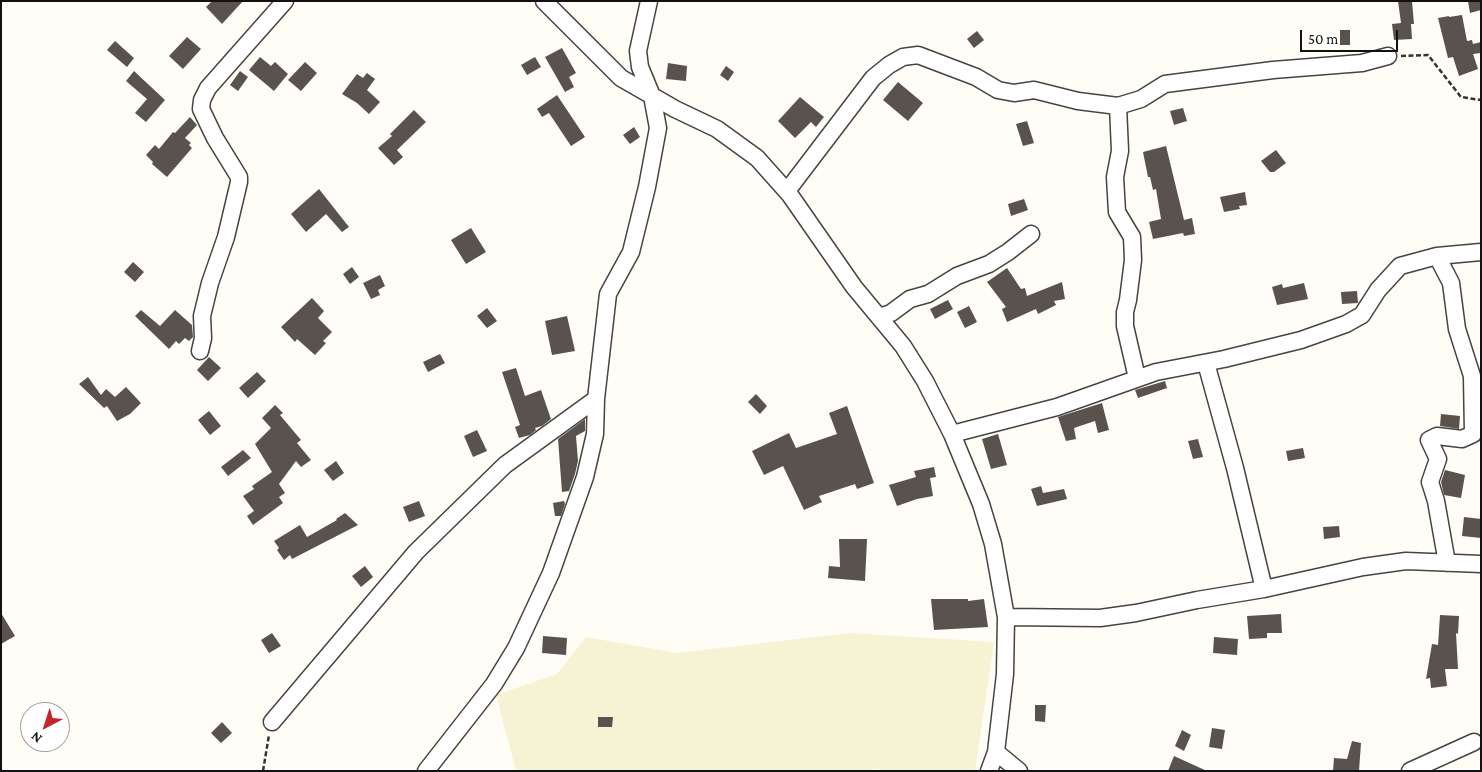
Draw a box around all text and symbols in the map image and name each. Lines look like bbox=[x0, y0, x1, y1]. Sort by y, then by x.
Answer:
scale bar bbox=[1302, 20, 1400, 52]
text: 50 m bbox=[1308, 31, 1338, 47]
north arrow bbox=[20, 702, 70, 752]
text: N bbox=[27, 729, 45, 747]

